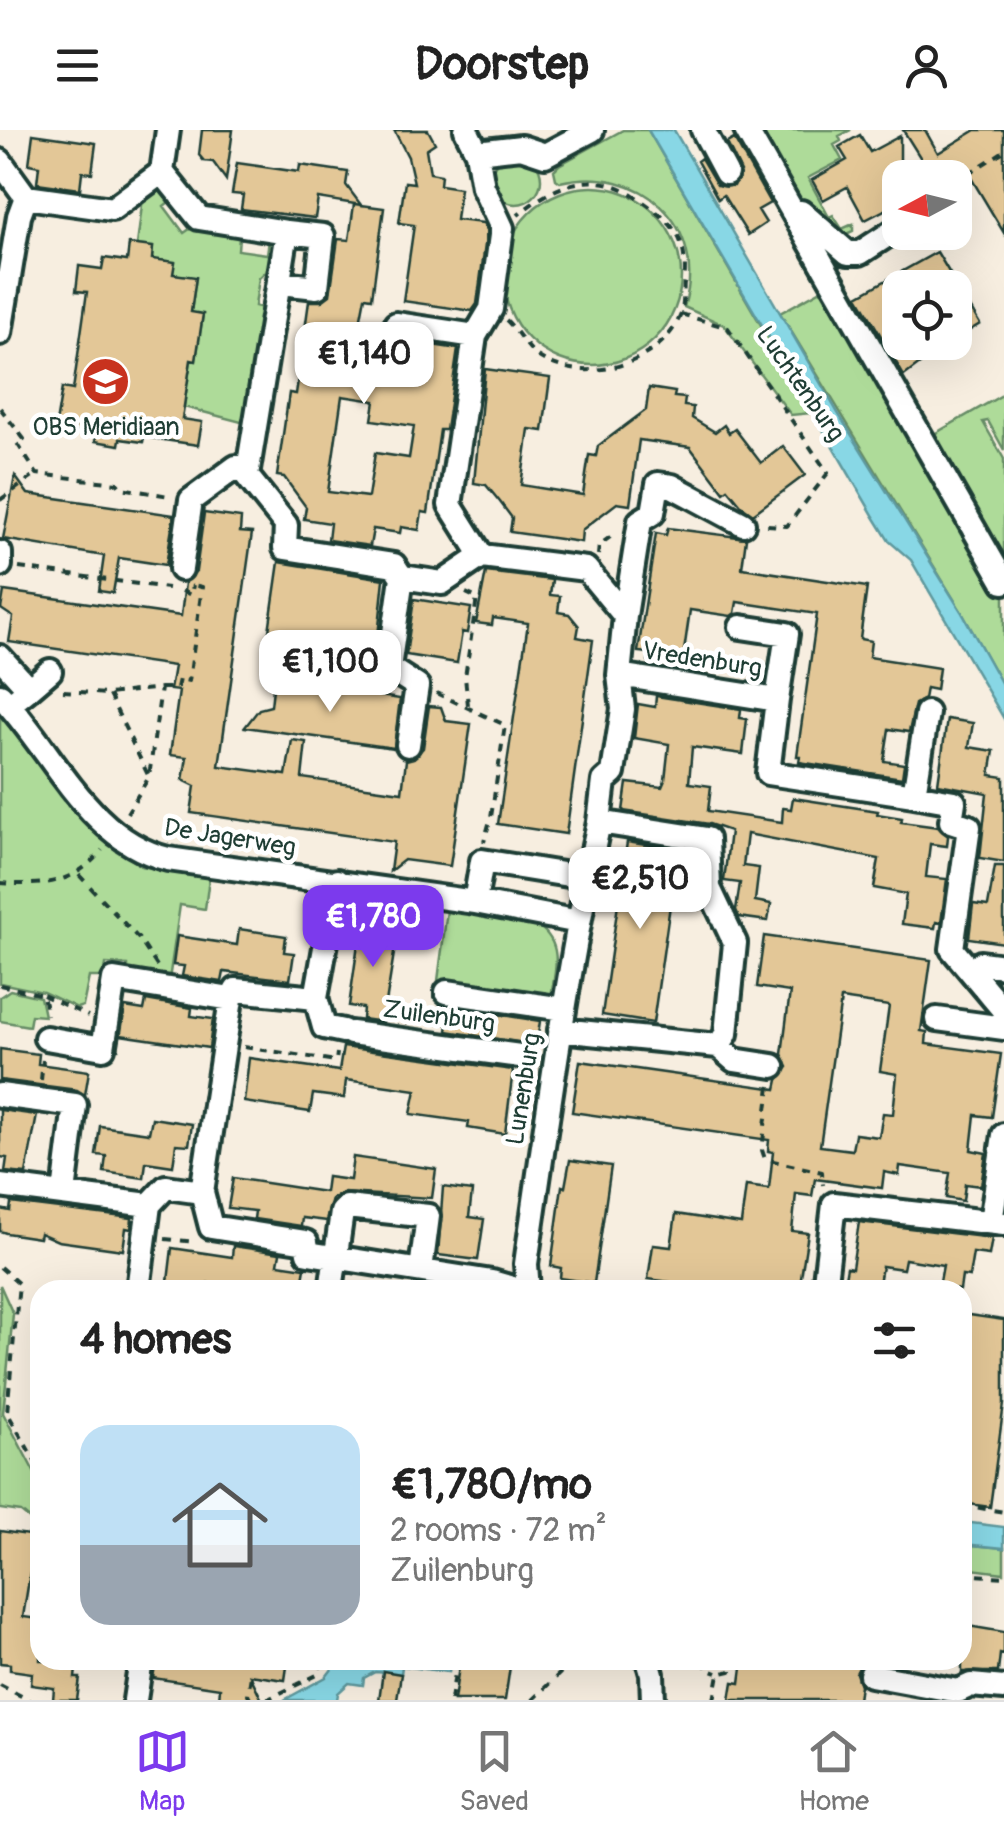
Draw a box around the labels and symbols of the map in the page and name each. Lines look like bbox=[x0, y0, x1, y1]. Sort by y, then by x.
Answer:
north arrow bbox=[882, 160, 972, 250]
street label: Luchtenburg bbox=[749, 320, 851, 448]
pin: €1,140 bbox=[283, 322, 445, 407]
school or university icon: OBS Meridiaan bbox=[80, 355, 132, 407]
place label: OBS Meridiaan bbox=[32, 412, 180, 443]
pin: €1,100 bbox=[249, 630, 411, 715]
street label: Vredenburg bbox=[640, 635, 764, 685]
street label: De Jagerweg bbox=[162, 812, 298, 864]
pin: €2,510 bbox=[559, 847, 721, 932]
pin: €1,780 bbox=[292, 885, 454, 970]
street label: Zuilenburg bbox=[381, 994, 497, 1040]
street label: Lunenburg bbox=[500, 1031, 548, 1147]

